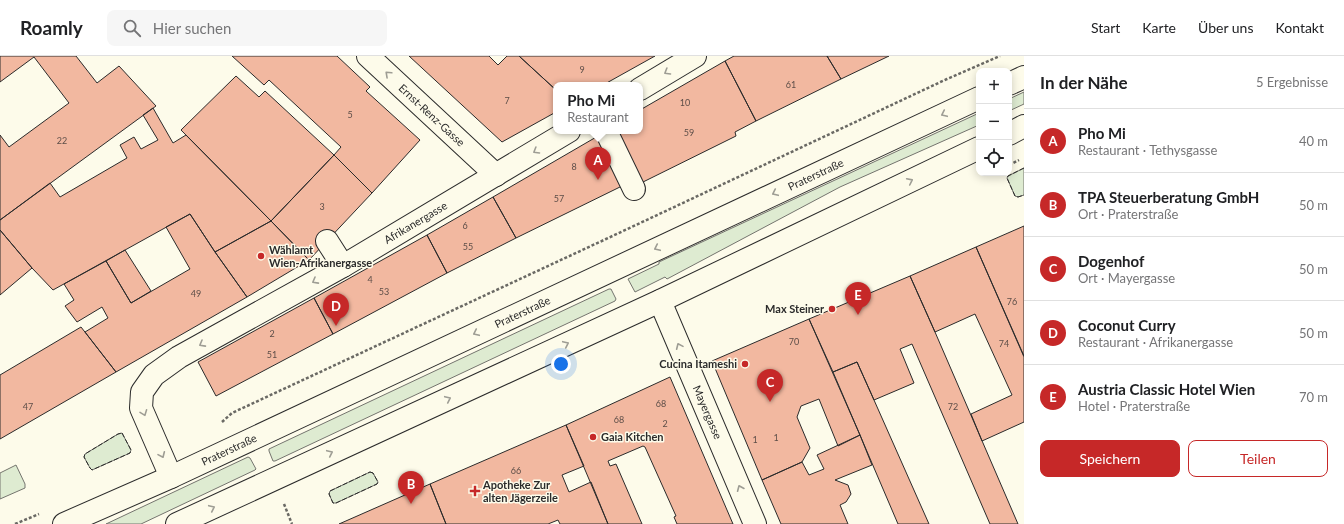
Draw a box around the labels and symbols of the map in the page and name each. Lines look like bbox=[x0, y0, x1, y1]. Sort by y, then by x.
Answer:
house number: 9 bbox=[579, 64, 585, 75]
one-way arrow bbox=[664, 68, 671, 75]
one-way arrow bbox=[385, 72, 393, 79]
house number: 61 bbox=[786, 79, 796, 90]
street label: Ernst-Renz-Gasse bbox=[396, 81, 468, 149]
house number: 7 bbox=[504, 95, 510, 106]
house number: 10 bbox=[680, 97, 690, 108]
house number: 5 bbox=[347, 109, 353, 120]
one-way arrow bbox=[940, 109, 948, 117]
house number: 59 bbox=[684, 127, 694, 138]
house number: 22 bbox=[57, 135, 67, 146]
one-way arrow bbox=[533, 146, 540, 154]
pin: A bbox=[585, 147, 611, 180]
street label: Praterstraße bbox=[786, 155, 846, 193]
house number: 8 bbox=[571, 161, 577, 172]
one-way arrow bbox=[906, 178, 914, 186]
one-way arrow bbox=[772, 188, 779, 196]
house number: 57 bbox=[554, 193, 564, 204]
street label: Afrikanergasse bbox=[381, 198, 449, 246]
house number: 3 bbox=[319, 201, 325, 212]
house number: 6 bbox=[462, 220, 468, 231]
house number: 55 bbox=[463, 241, 473, 252]
place label: Wählamt Wien-Afrikanergasse bbox=[269, 243, 372, 269]
one-way arrow bbox=[654, 243, 662, 251]
marker: Wählamt Wien-Afrikanergasse bbox=[256, 251, 266, 261]
house number: 4 bbox=[367, 274, 373, 285]
one-way arrow bbox=[312, 277, 319, 284]
pin: E bbox=[845, 282, 871, 315]
house number: 53 bbox=[379, 286, 389, 297]
house number: 49 bbox=[191, 288, 201, 299]
pin: D bbox=[323, 293, 349, 326]
street label: Praterstraße bbox=[492, 293, 552, 330]
house number: 76 bbox=[1007, 296, 1017, 307]
place label: Max Steiner bbox=[765, 302, 825, 315]
marker: Max Steiner bbox=[827, 304, 837, 314]
house number: 2 bbox=[269, 328, 275, 339]
one-way arrow bbox=[473, 328, 481, 336]
house number: 70 bbox=[789, 336, 799, 347]
house number: 74 bbox=[999, 338, 1009, 349]
one-way arrow bbox=[199, 340, 206, 347]
one-way arrow bbox=[562, 341, 570, 349]
one-way arrow bbox=[676, 342, 684, 350]
house number: 51 bbox=[267, 349, 277, 360]
your location bbox=[551, 354, 571, 374]
place label: Cucina Itameshi bbox=[659, 357, 737, 370]
marker: Cucina Itameshi bbox=[740, 359, 750, 369]
pin: C bbox=[757, 369, 783, 402]
street label: Mayergasse bbox=[691, 383, 725, 441]
one-way arrow bbox=[444, 396, 452, 404]
house number: 68 bbox=[656, 398, 666, 409]
house number: 47 bbox=[23, 401, 33, 412]
house number: 72 bbox=[948, 401, 958, 412]
one-way arrow bbox=[139, 410, 147, 417]
house number: 68 bbox=[614, 414, 624, 425]
house number: 2 bbox=[662, 418, 668, 429]
place label: Gaia Kitchen bbox=[601, 430, 664, 443]
street label: Praterstraße bbox=[199, 431, 259, 468]
marker: Gaia Kitchen bbox=[588, 432, 598, 442]
house number: 1 bbox=[773, 432, 779, 443]
house number: 1 bbox=[752, 434, 758, 445]
one-way arrow bbox=[326, 450, 334, 458]
one-way arrow bbox=[157, 451, 165, 459]
house number: 66 bbox=[511, 465, 521, 476]
pin: B bbox=[398, 471, 424, 504]
place label: Apotheke Zur alten Jägerzeile bbox=[482, 478, 558, 504]
one-way arrow bbox=[737, 485, 745, 493]
marker: Apotheke Zur alten Jägerzeile bbox=[470, 486, 480, 496]
one-way arrow bbox=[208, 505, 216, 513]

